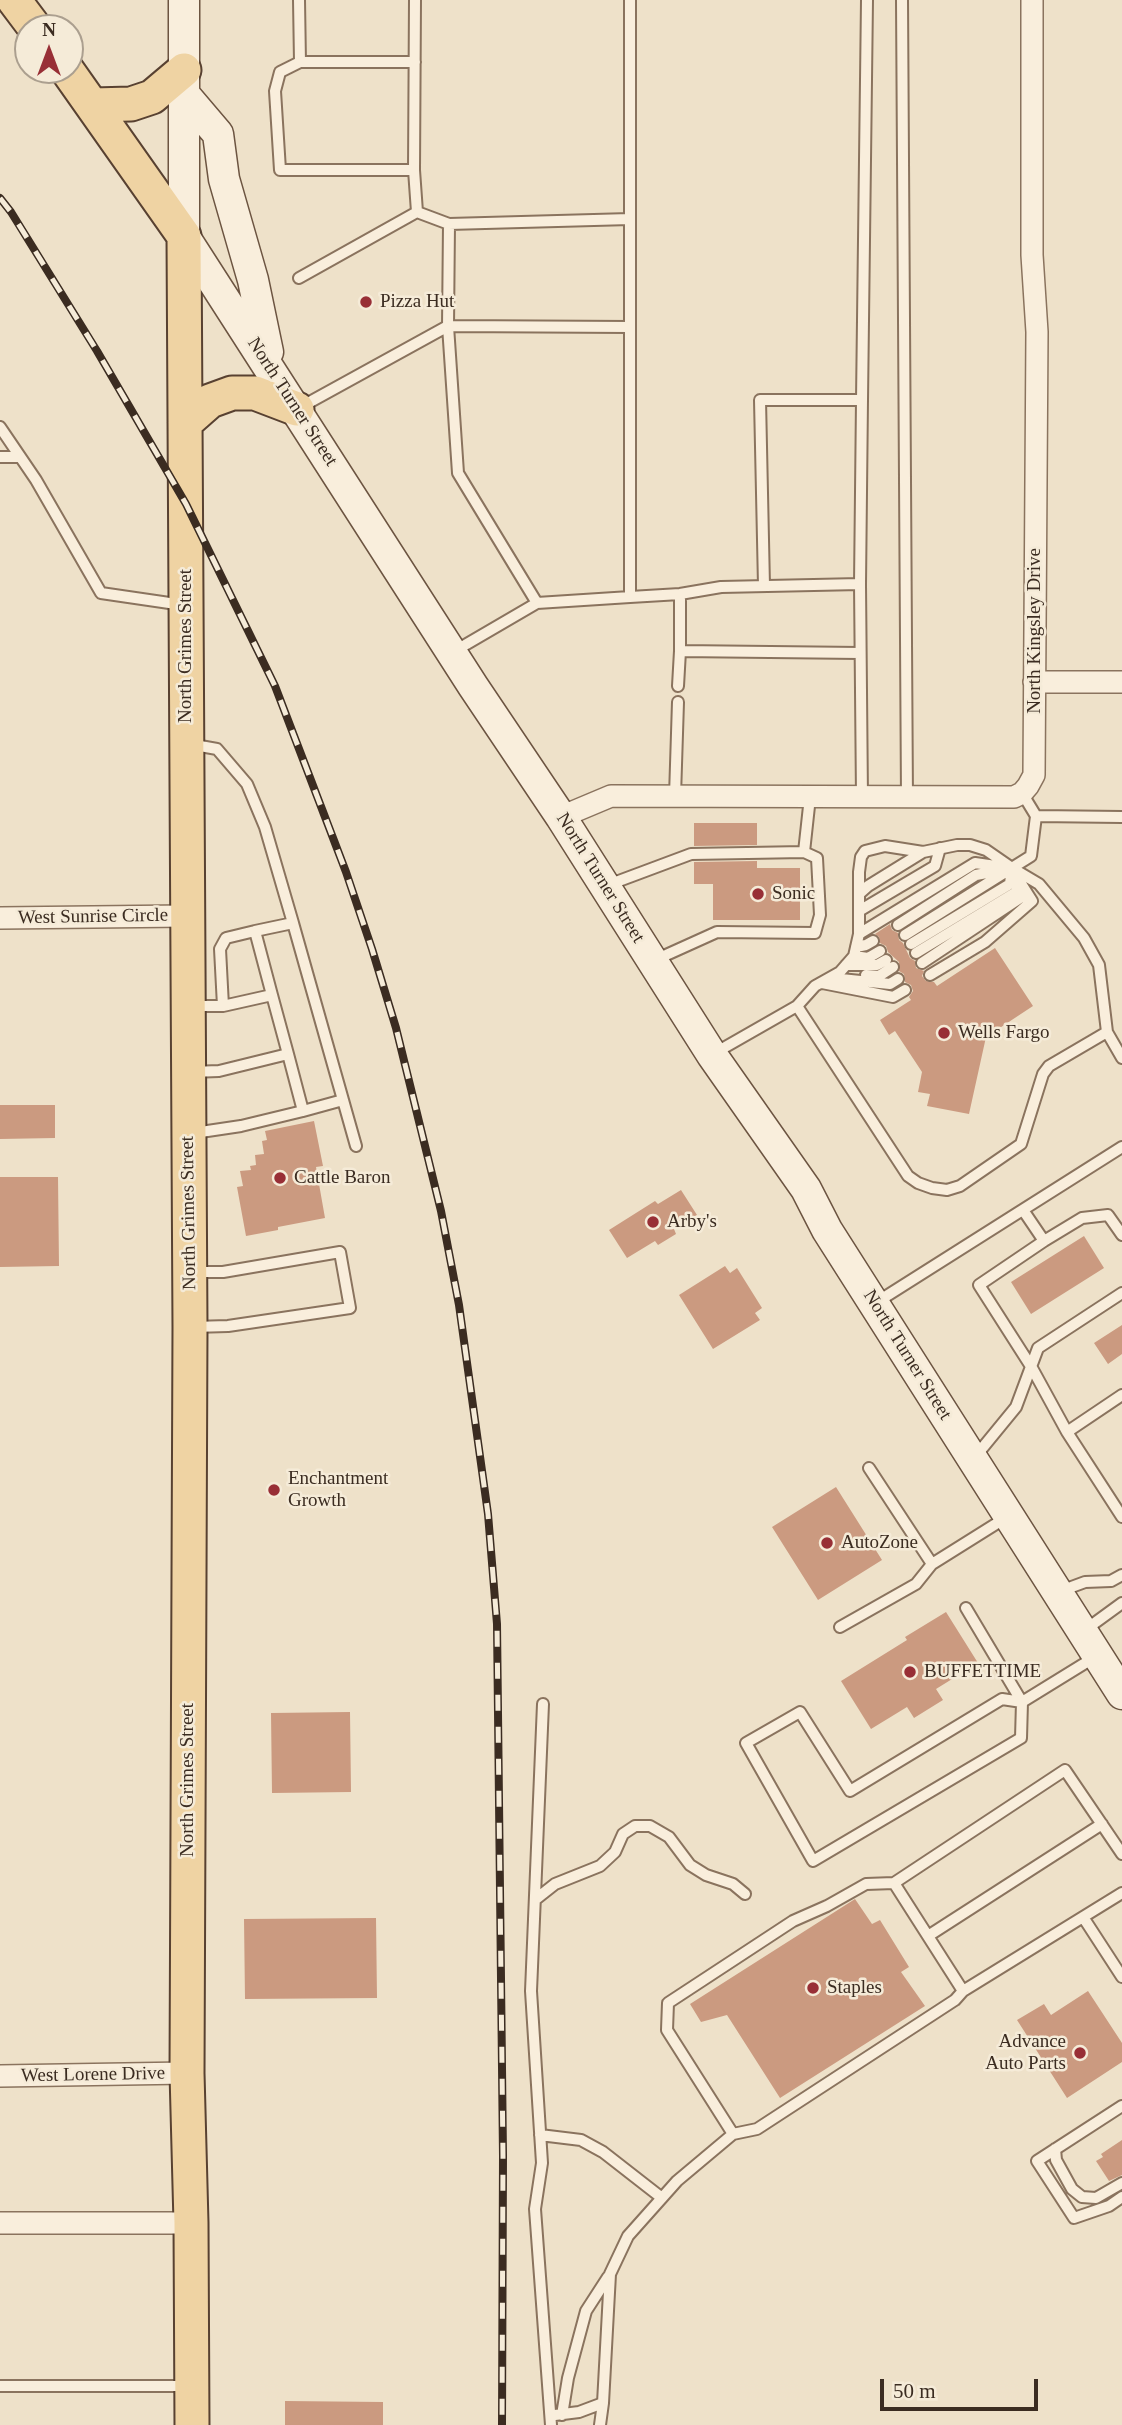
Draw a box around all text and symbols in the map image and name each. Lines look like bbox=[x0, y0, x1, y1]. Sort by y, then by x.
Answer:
north arrow bbox=[14, 14, 84, 84]
text: N bbox=[42, 19, 56, 40]
place label: Pizza Hut bbox=[380, 291, 454, 313]
marker: Pizza Hut bbox=[358, 294, 374, 310]
street label: North Turner Street bbox=[242, 333, 342, 471]
street label: North Kingsley Drive bbox=[1024, 548, 1046, 714]
street label: North Grimes Street bbox=[175, 569, 197, 723]
street label: North Turner Street bbox=[551, 809, 649, 947]
place label: Sonic bbox=[772, 883, 815, 905]
marker: Sonic bbox=[750, 886, 766, 902]
street label: West Sunrise Circle bbox=[18, 904, 168, 930]
place label: Wells Fargo bbox=[958, 1022, 1050, 1044]
marker: Wells Fargo bbox=[936, 1025, 952, 1041]
street label: North Grimes Street bbox=[176, 1136, 202, 1290]
place label: Cattle Baron bbox=[294, 1167, 391, 1189]
marker: Cattle Baron bbox=[272, 1170, 288, 1186]
place label: Arby's bbox=[667, 1211, 717, 1233]
marker: Arby's bbox=[645, 1214, 661, 1230]
street label: North Turner Street bbox=[858, 1286, 956, 1424]
place label: Enchantment Growth bbox=[288, 1468, 388, 1512]
marker: Enchantment Growth bbox=[266, 1482, 282, 1498]
place label: AutoZone bbox=[841, 1532, 918, 1554]
marker: AutoZone bbox=[819, 1535, 835, 1551]
place label: BUFFETTIME bbox=[924, 1661, 1041, 1683]
marker: BUFFETTIME bbox=[902, 1664, 918, 1680]
street label: North Grimes Street bbox=[177, 1703, 199, 1857]
place label: Staples bbox=[827, 1977, 882, 1999]
marker: Staples bbox=[805, 1980, 821, 1996]
place label: Advance Auto Parts bbox=[985, 2031, 1066, 2075]
marker: Advance Auto Parts bbox=[1072, 2045, 1088, 2061]
street label: West Lorene Drive bbox=[21, 2062, 165, 2088]
scale bar bbox=[884, 2366, 1042, 2410]
text: 50 m bbox=[893, 2379, 936, 2403]

